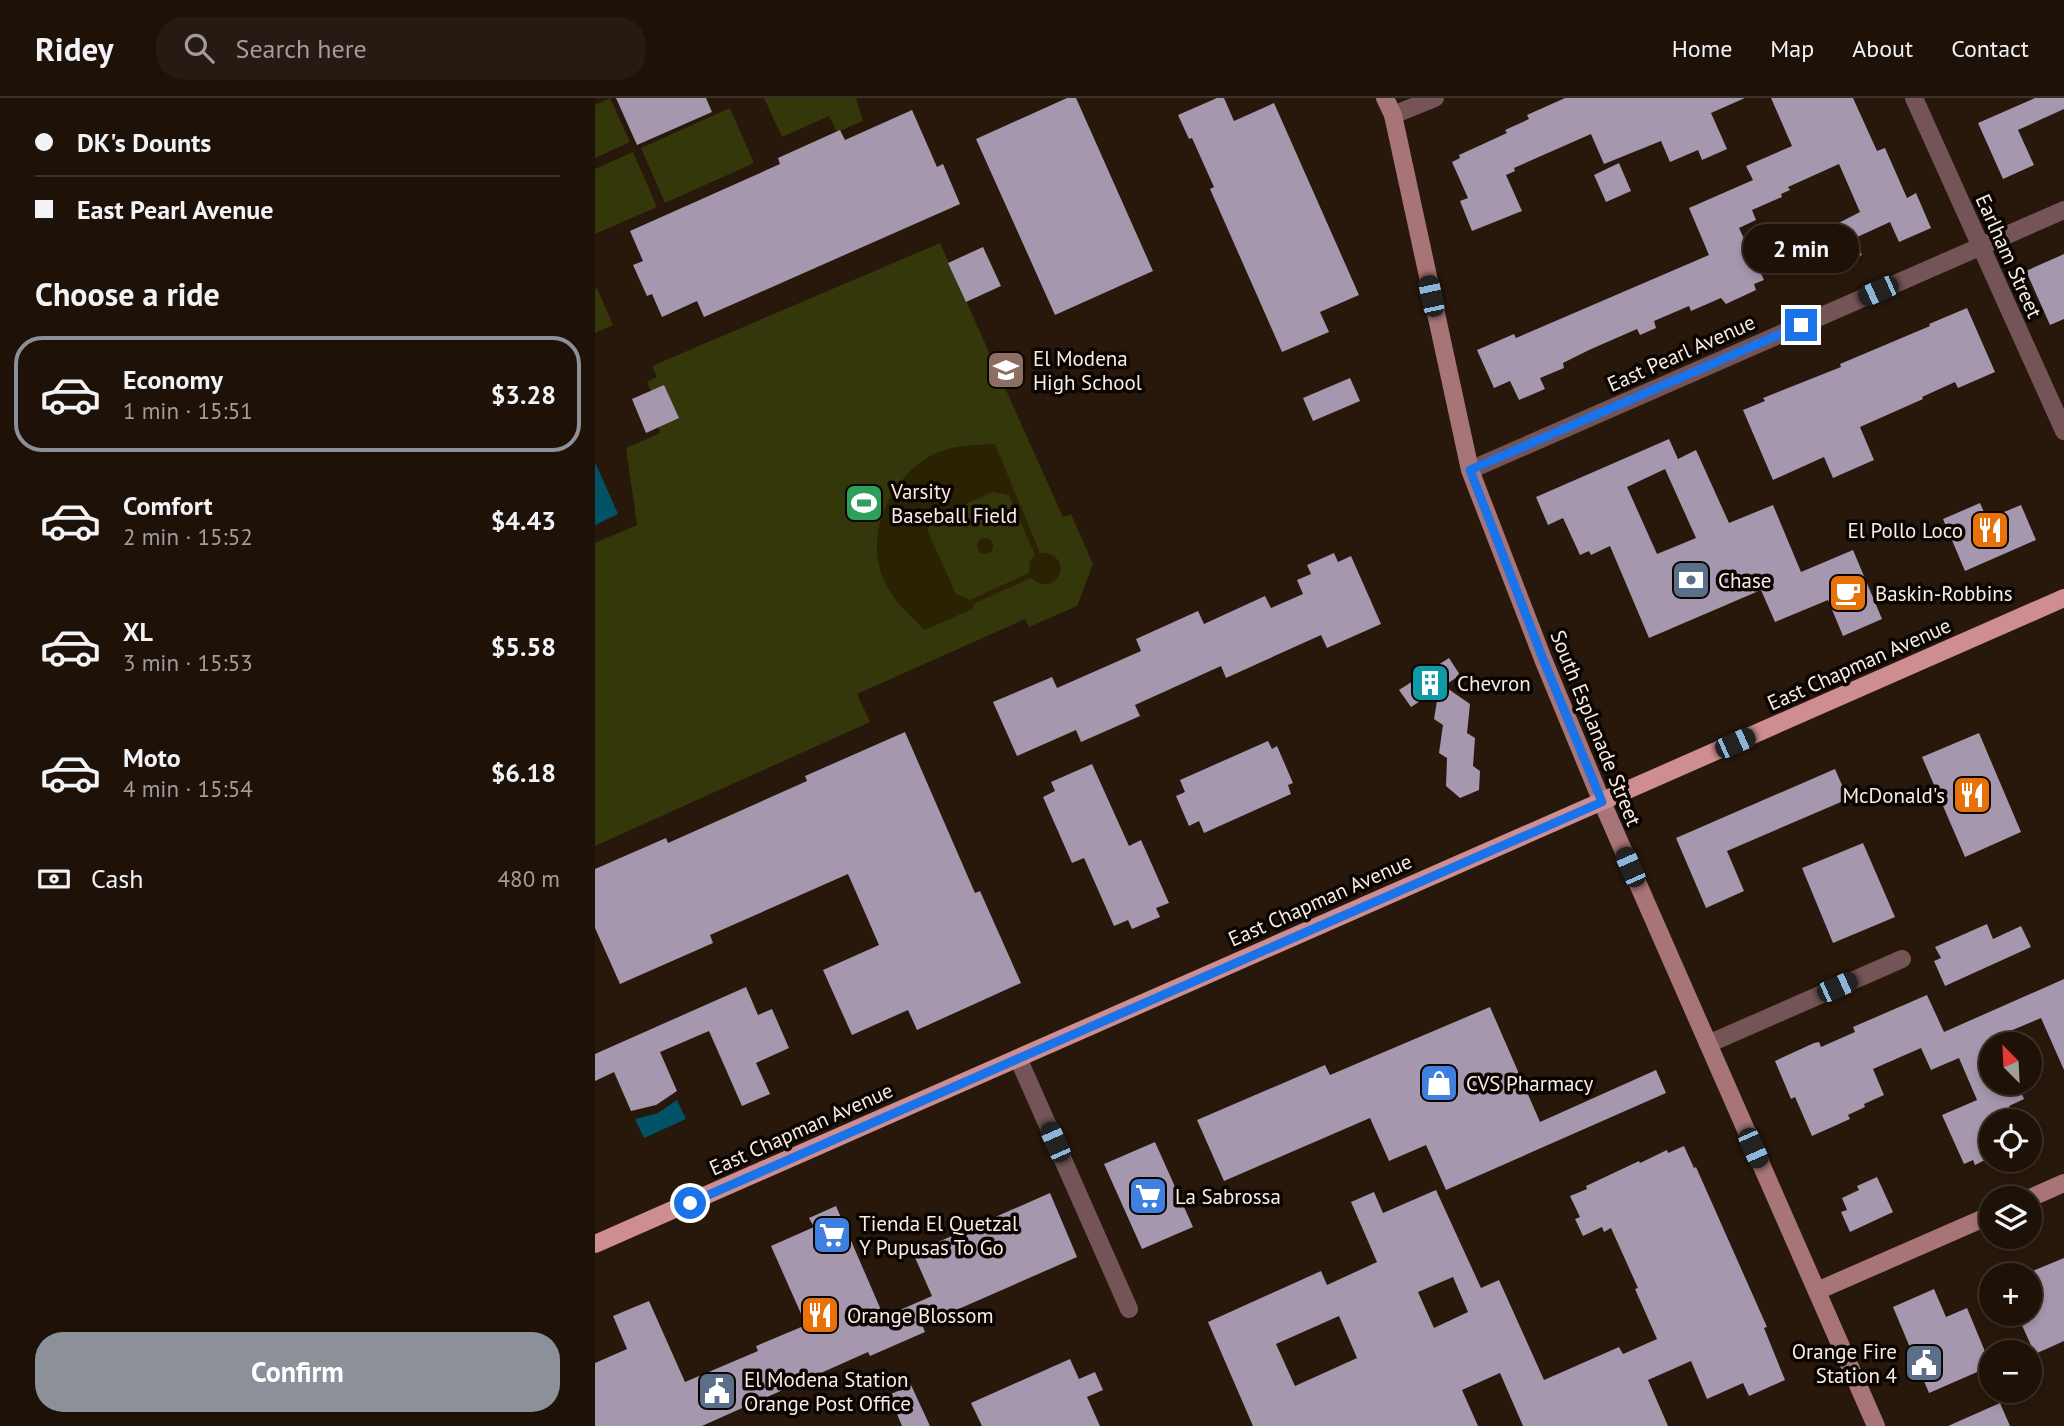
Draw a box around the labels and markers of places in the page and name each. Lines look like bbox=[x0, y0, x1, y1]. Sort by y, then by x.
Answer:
place label: El Modena High School bbox=[1033, 345, 1142, 396]
school or university icon: El Modena High School bbox=[985, 349, 1027, 391]
place label: Varsity Baseball Field bbox=[890, 478, 1017, 529]
sports icon: Varsity Baseball Field bbox=[843, 482, 885, 524]
restaurant icon: El Pollo Loco bbox=[1969, 509, 2011, 551]
place label: El Pollo Loco bbox=[1848, 517, 1963, 544]
bank icon: Chase bbox=[1670, 559, 1712, 601]
place label: Chase bbox=[1718, 567, 1771, 594]
cafe icon: Baskin-Robbins bbox=[1827, 572, 1869, 614]
place label: Baskin-Robbins bbox=[1875, 580, 2013, 607]
building icon: Chevron bbox=[1409, 662, 1451, 704]
place label: Chevron bbox=[1457, 670, 1531, 697]
restaurant icon: McDonald's bbox=[1951, 774, 1993, 816]
place label: McDonald's bbox=[1842, 782, 1945, 809]
shop icon: CVS Pharmacy bbox=[1418, 1062, 1460, 1104]
place label: CVS Pharmacy bbox=[1466, 1070, 1594, 1097]
supermarket icon: La Sabrossa bbox=[1127, 1175, 1169, 1217]
place label: La Sabrossa bbox=[1175, 1183, 1281, 1210]
place label: Tienda El Quetzal Y Pupusas To Go bbox=[859, 1210, 1018, 1261]
supermarket icon: Tienda El Quetzal Y Pupusas To Go bbox=[811, 1214, 853, 1256]
restaurant icon: Orange Blossom bbox=[799, 1294, 841, 1336]
place label: Orange Blossom bbox=[847, 1302, 994, 1329]
place label: Orange Fire Station 4 bbox=[1792, 1338, 1897, 1389]
public building icon: Orange Fire Station 4 bbox=[1903, 1342, 1945, 1384]
place label: El Modena Station Orange Post Office bbox=[744, 1366, 911, 1417]
public building icon: El Modena Station Orange Post Office bbox=[696, 1370, 738, 1412]

